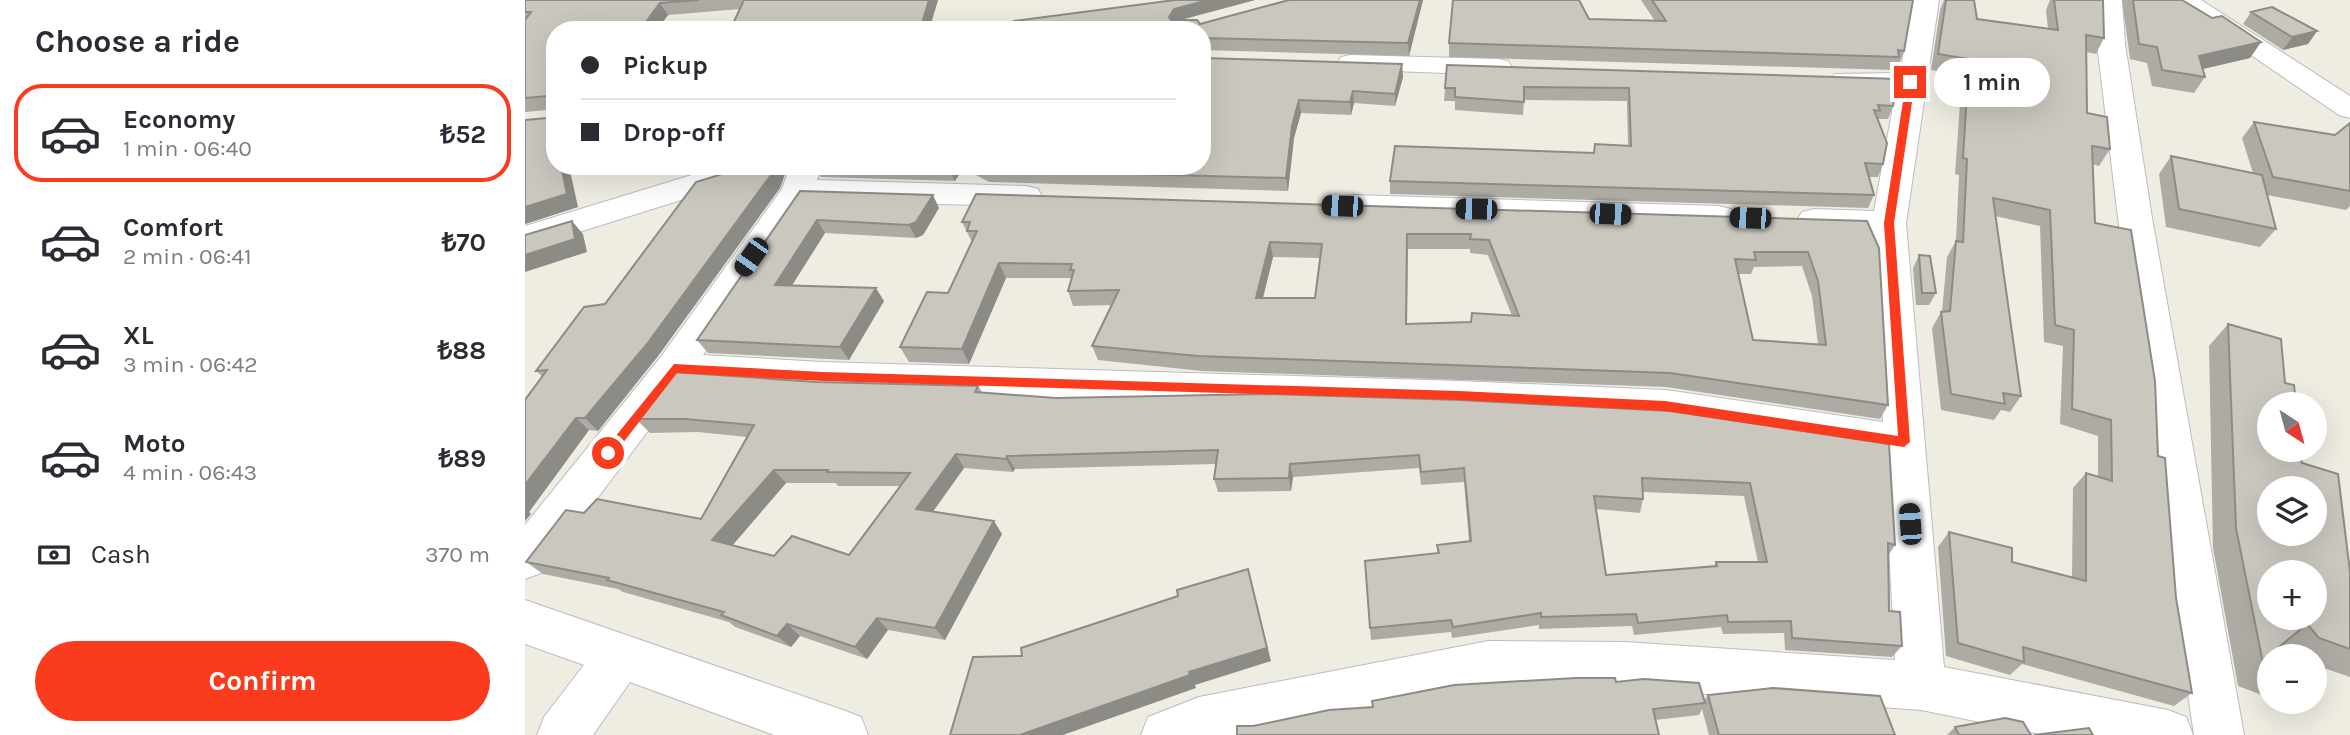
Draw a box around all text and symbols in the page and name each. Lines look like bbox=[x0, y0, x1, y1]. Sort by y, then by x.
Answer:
text: Choose a ride bbox=[35, 23, 240, 60]
text: Pickup bbox=[623, 50, 708, 81]
callout: 1 min bbox=[1935, 57, 2050, 106]
route end bbox=[1894, 66, 1926, 98]
text: 1 min bbox=[1963, 69, 2021, 96]
icon: car bbox=[39, 102, 102, 165]
text: Economy bbox=[123, 104, 235, 135]
text: Drop-off bbox=[623, 117, 725, 148]
text: ₺52 bbox=[440, 119, 486, 150]
text: 1 min · 06:40 bbox=[123, 135, 252, 162]
car bbox=[1321, 195, 1364, 217]
car bbox=[1455, 198, 1498, 220]
car bbox=[1589, 203, 1632, 225]
car bbox=[1729, 207, 1772, 229]
icon: car bbox=[39, 210, 102, 273]
text: Comfort bbox=[123, 212, 224, 243]
text: ₺70 bbox=[442, 227, 486, 258]
car bbox=[731, 234, 772, 280]
text: 2 min · 06:41 bbox=[123, 243, 252, 270]
icon: car bbox=[39, 318, 102, 381]
text: XL bbox=[123, 320, 154, 351]
text: ₺88 bbox=[438, 335, 486, 366]
text: 3 min · 06:42 bbox=[123, 351, 258, 378]
north arrow bbox=[2257, 392, 2327, 462]
map controls bbox=[2257, 392, 2327, 714]
icon: car bbox=[39, 426, 102, 489]
text: Moto bbox=[123, 428, 185, 459]
route start bbox=[592, 437, 624, 469]
text: ₺89 bbox=[438, 443, 486, 474]
text: 4 min · 06:43 bbox=[123, 459, 257, 486]
button: layers bbox=[2257, 476, 2327, 546]
car bbox=[1899, 502, 1922, 546]
icon: cash bbox=[35, 536, 73, 574]
text: Cash bbox=[91, 539, 151, 570]
text: 370 m bbox=[425, 541, 490, 568]
button: + bbox=[2257, 560, 2327, 630]
button: Confirm bbox=[35, 641, 490, 721]
button: − bbox=[2257, 644, 2327, 714]

